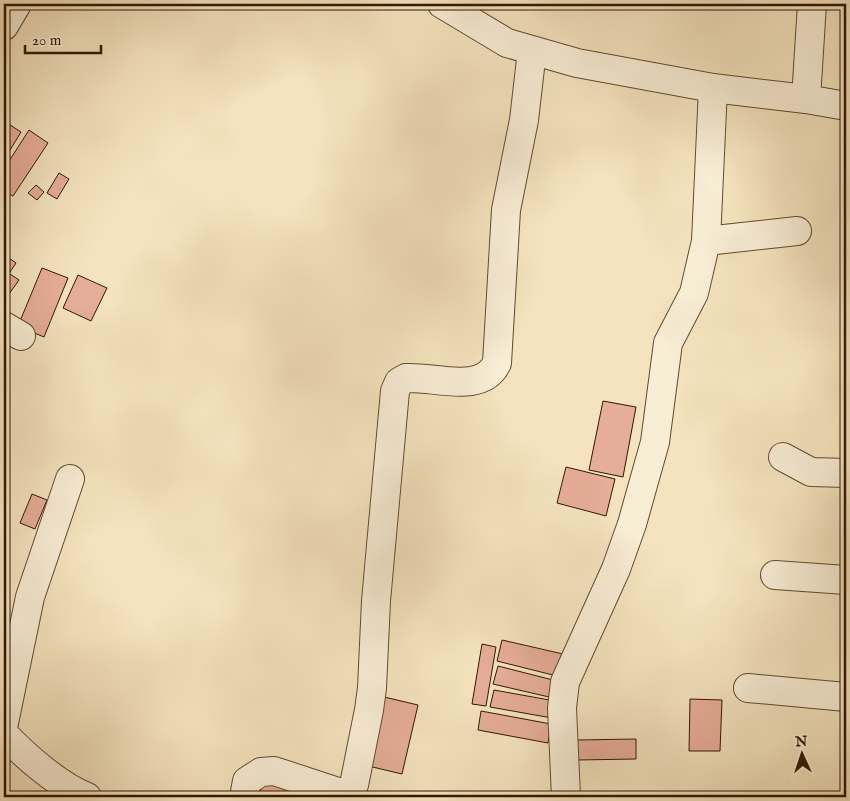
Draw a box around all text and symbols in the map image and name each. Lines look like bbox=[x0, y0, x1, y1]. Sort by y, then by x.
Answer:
scale bar bbox=[25, 22, 101, 54]
text: 20 m bbox=[32, 31, 62, 50]
north arrow bbox=[778, 728, 828, 778]
text: N bbox=[794, 733, 808, 751]

